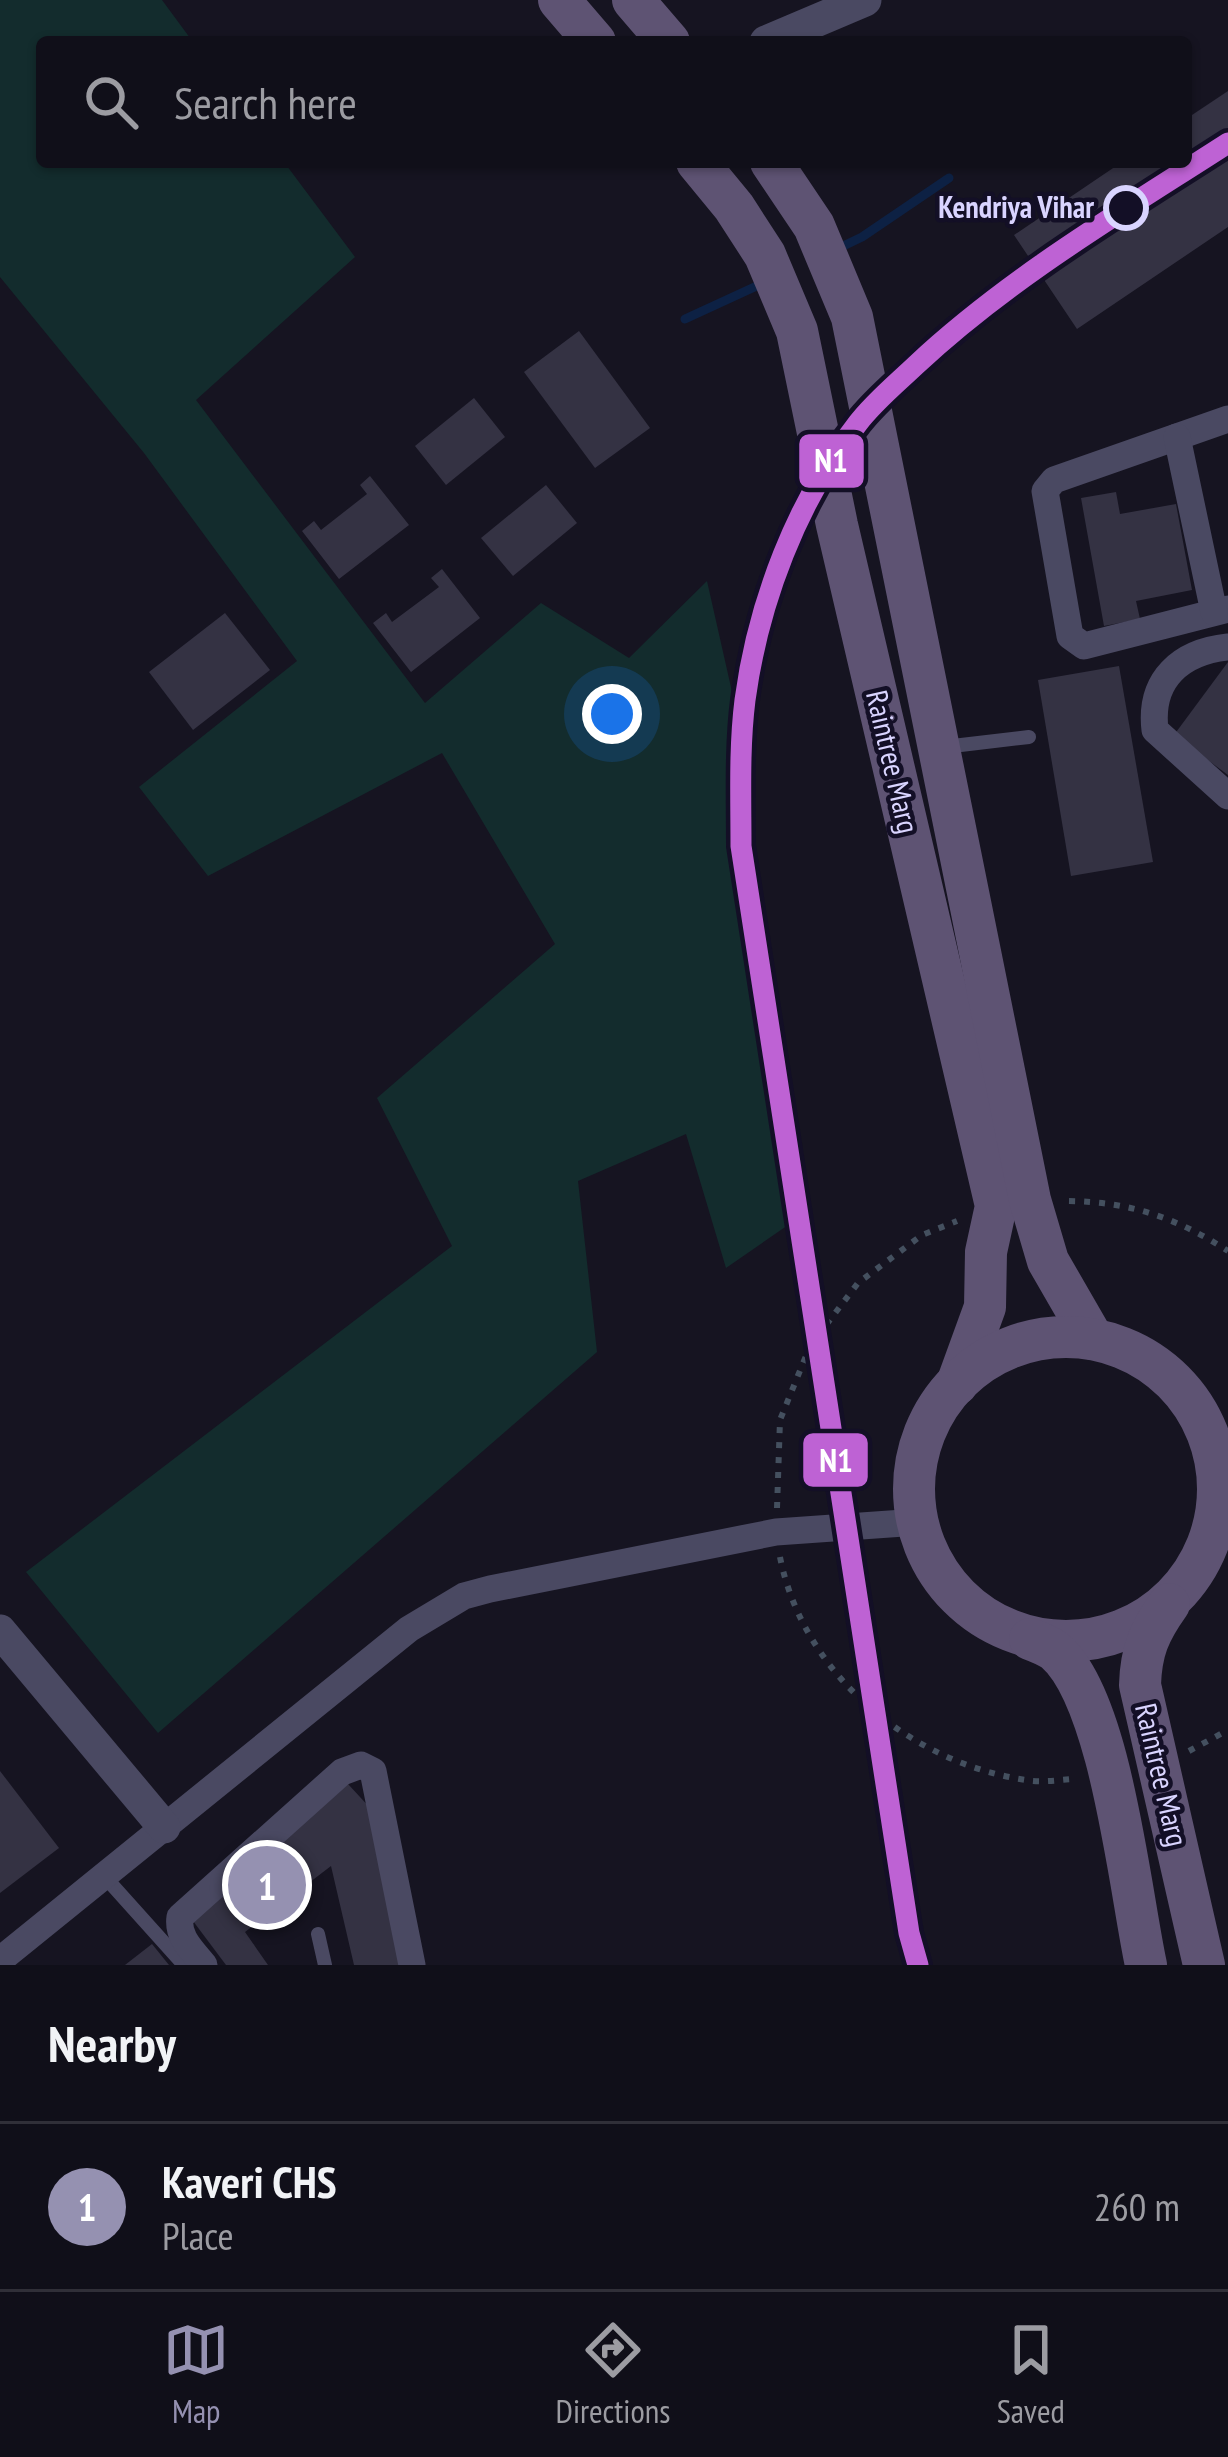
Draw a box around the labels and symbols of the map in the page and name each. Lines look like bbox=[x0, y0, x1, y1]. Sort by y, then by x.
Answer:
place label: Kendriya Vihar bbox=[938, 187, 1094, 226]
marker: Kendriya Vihar bbox=[1105, 187, 1147, 229]
line badge: N1 bbox=[797, 432, 866, 490]
text: N1 bbox=[814, 438, 848, 481]
your location bbox=[582, 684, 642, 744]
street label: Raintree Marg bbox=[858, 686, 929, 837]
line badge: N1 bbox=[801, 1431, 870, 1489]
text: N1 bbox=[819, 1438, 853, 1481]
street label: Raintree Marg bbox=[1127, 1699, 1198, 1850]
pin: 1 bbox=[228, 1840, 306, 1930]

